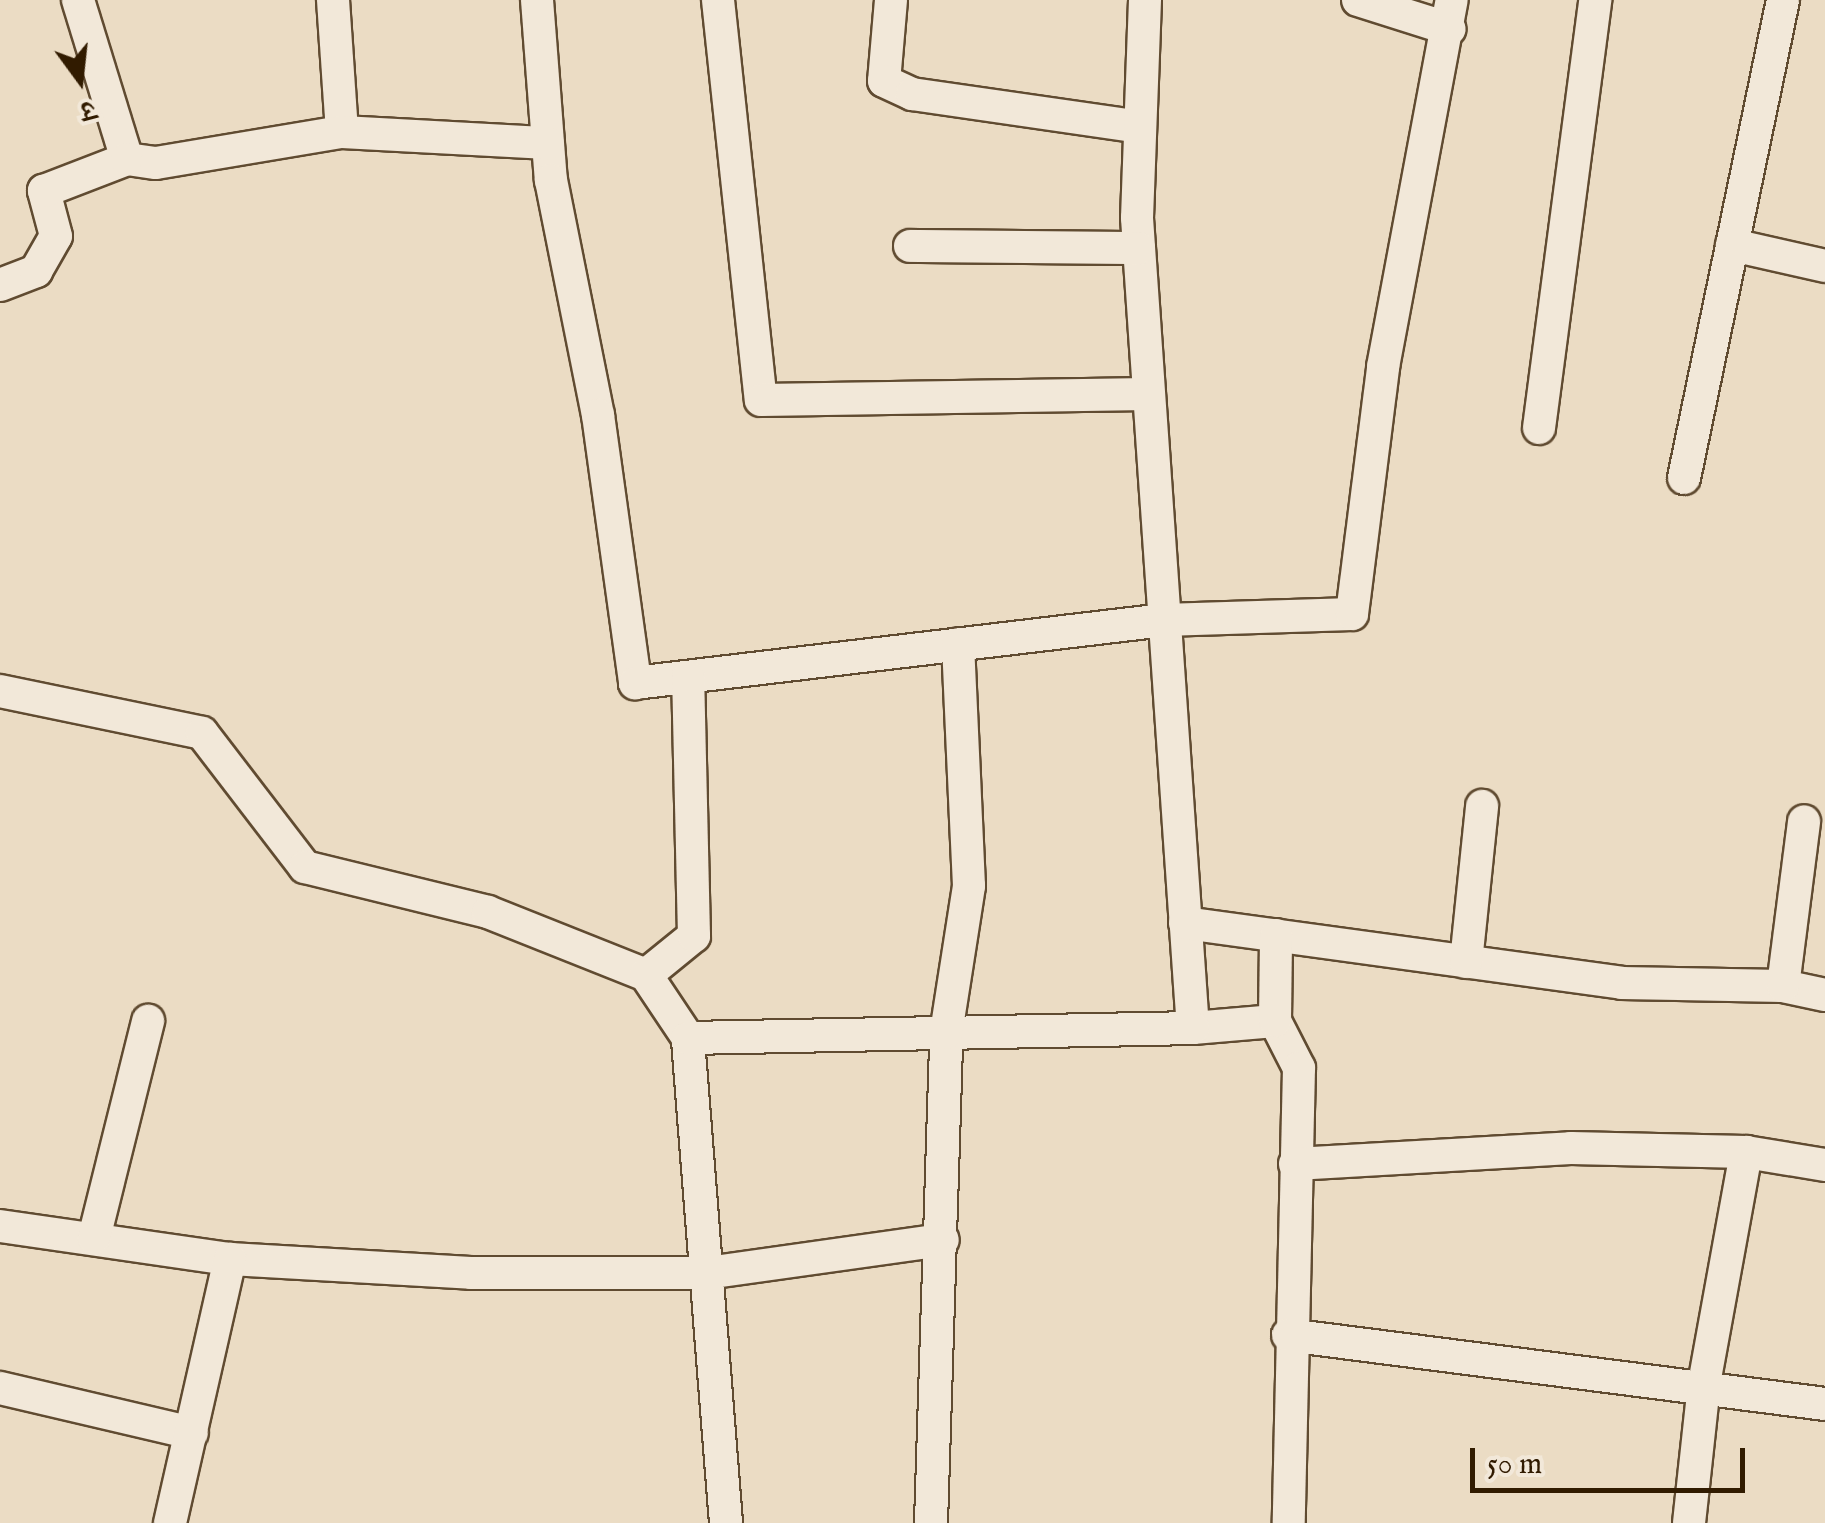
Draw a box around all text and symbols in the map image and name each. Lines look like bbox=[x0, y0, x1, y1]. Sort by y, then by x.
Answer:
north arrow bbox=[30, 30, 130, 130]
text: उ bbox=[76, 91, 99, 128]
scale bar bbox=[1475, 1428, 1750, 1490]
text: 50 m bbox=[1487, 1446, 1542, 1484]

